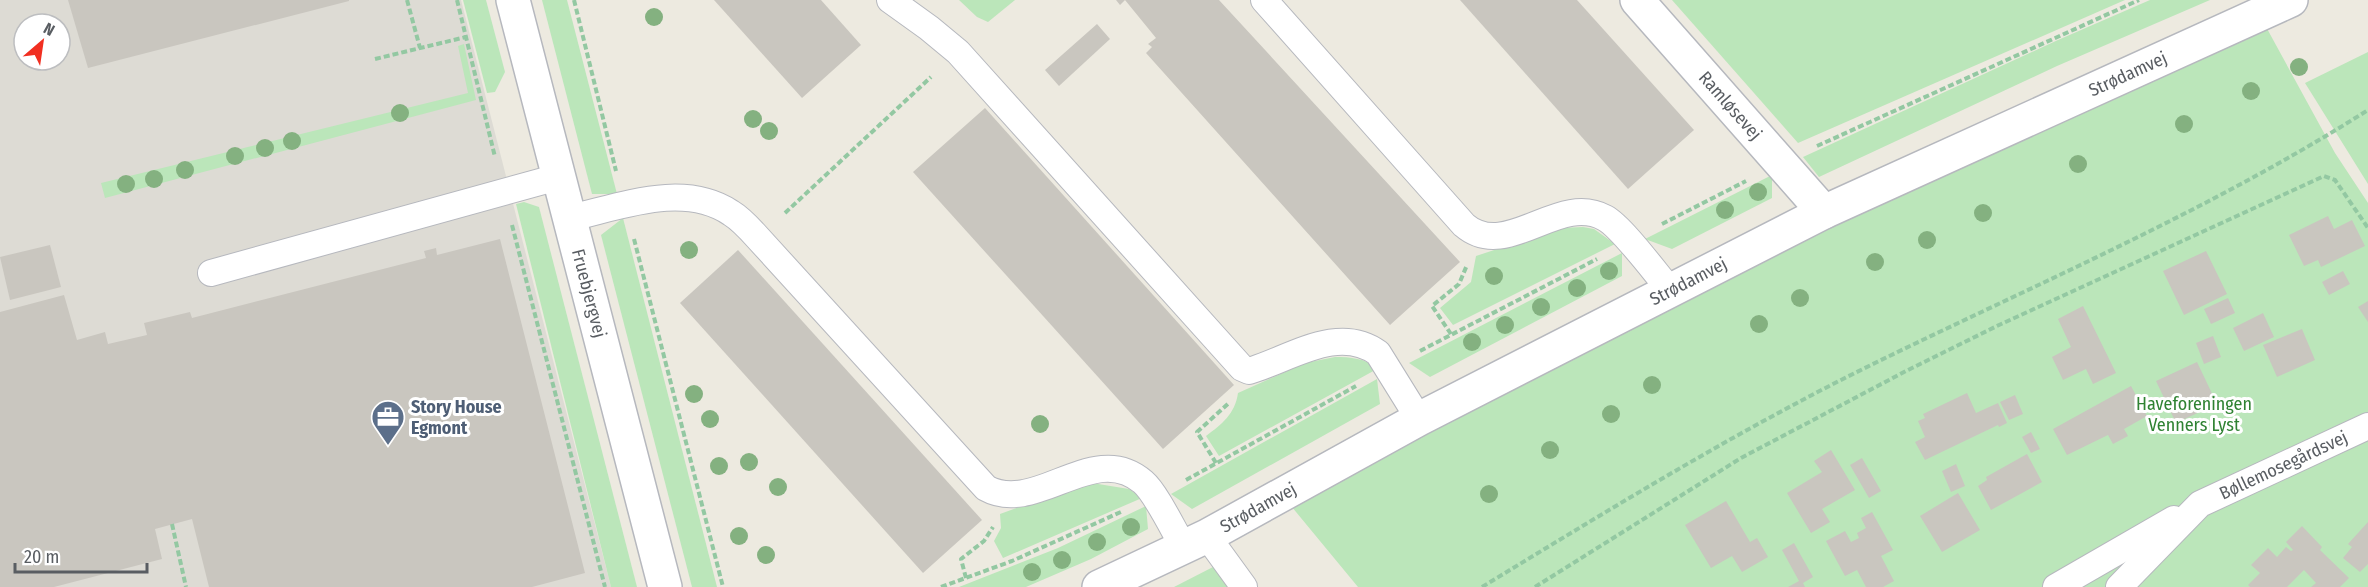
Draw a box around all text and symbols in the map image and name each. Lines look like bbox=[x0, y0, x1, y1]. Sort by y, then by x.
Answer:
north arrow bbox=[12, 12, 72, 72]
text: N bbox=[40, 19, 58, 40]
street label: Strødamvej bbox=[2085, 47, 2170, 101]
street label: Ramløsevej bbox=[1694, 67, 1766, 145]
street label: Fruebjergvej bbox=[567, 247, 611, 340]
street label: Strødamvej bbox=[1646, 253, 1731, 310]
park label: Haveforeningen Venners Lyst bbox=[2136, 393, 2252, 436]
place label: Story House Egmont bbox=[411, 396, 502, 439]
office icon: Story House Egmont bbox=[370, 399, 406, 446]
street label: Bøllemosegårdsvej bbox=[2216, 426, 2351, 504]
street label: Strødamvej bbox=[1216, 478, 1300, 538]
scale bar bbox=[15, 536, 147, 574]
text: 20 m bbox=[24, 546, 59, 568]

